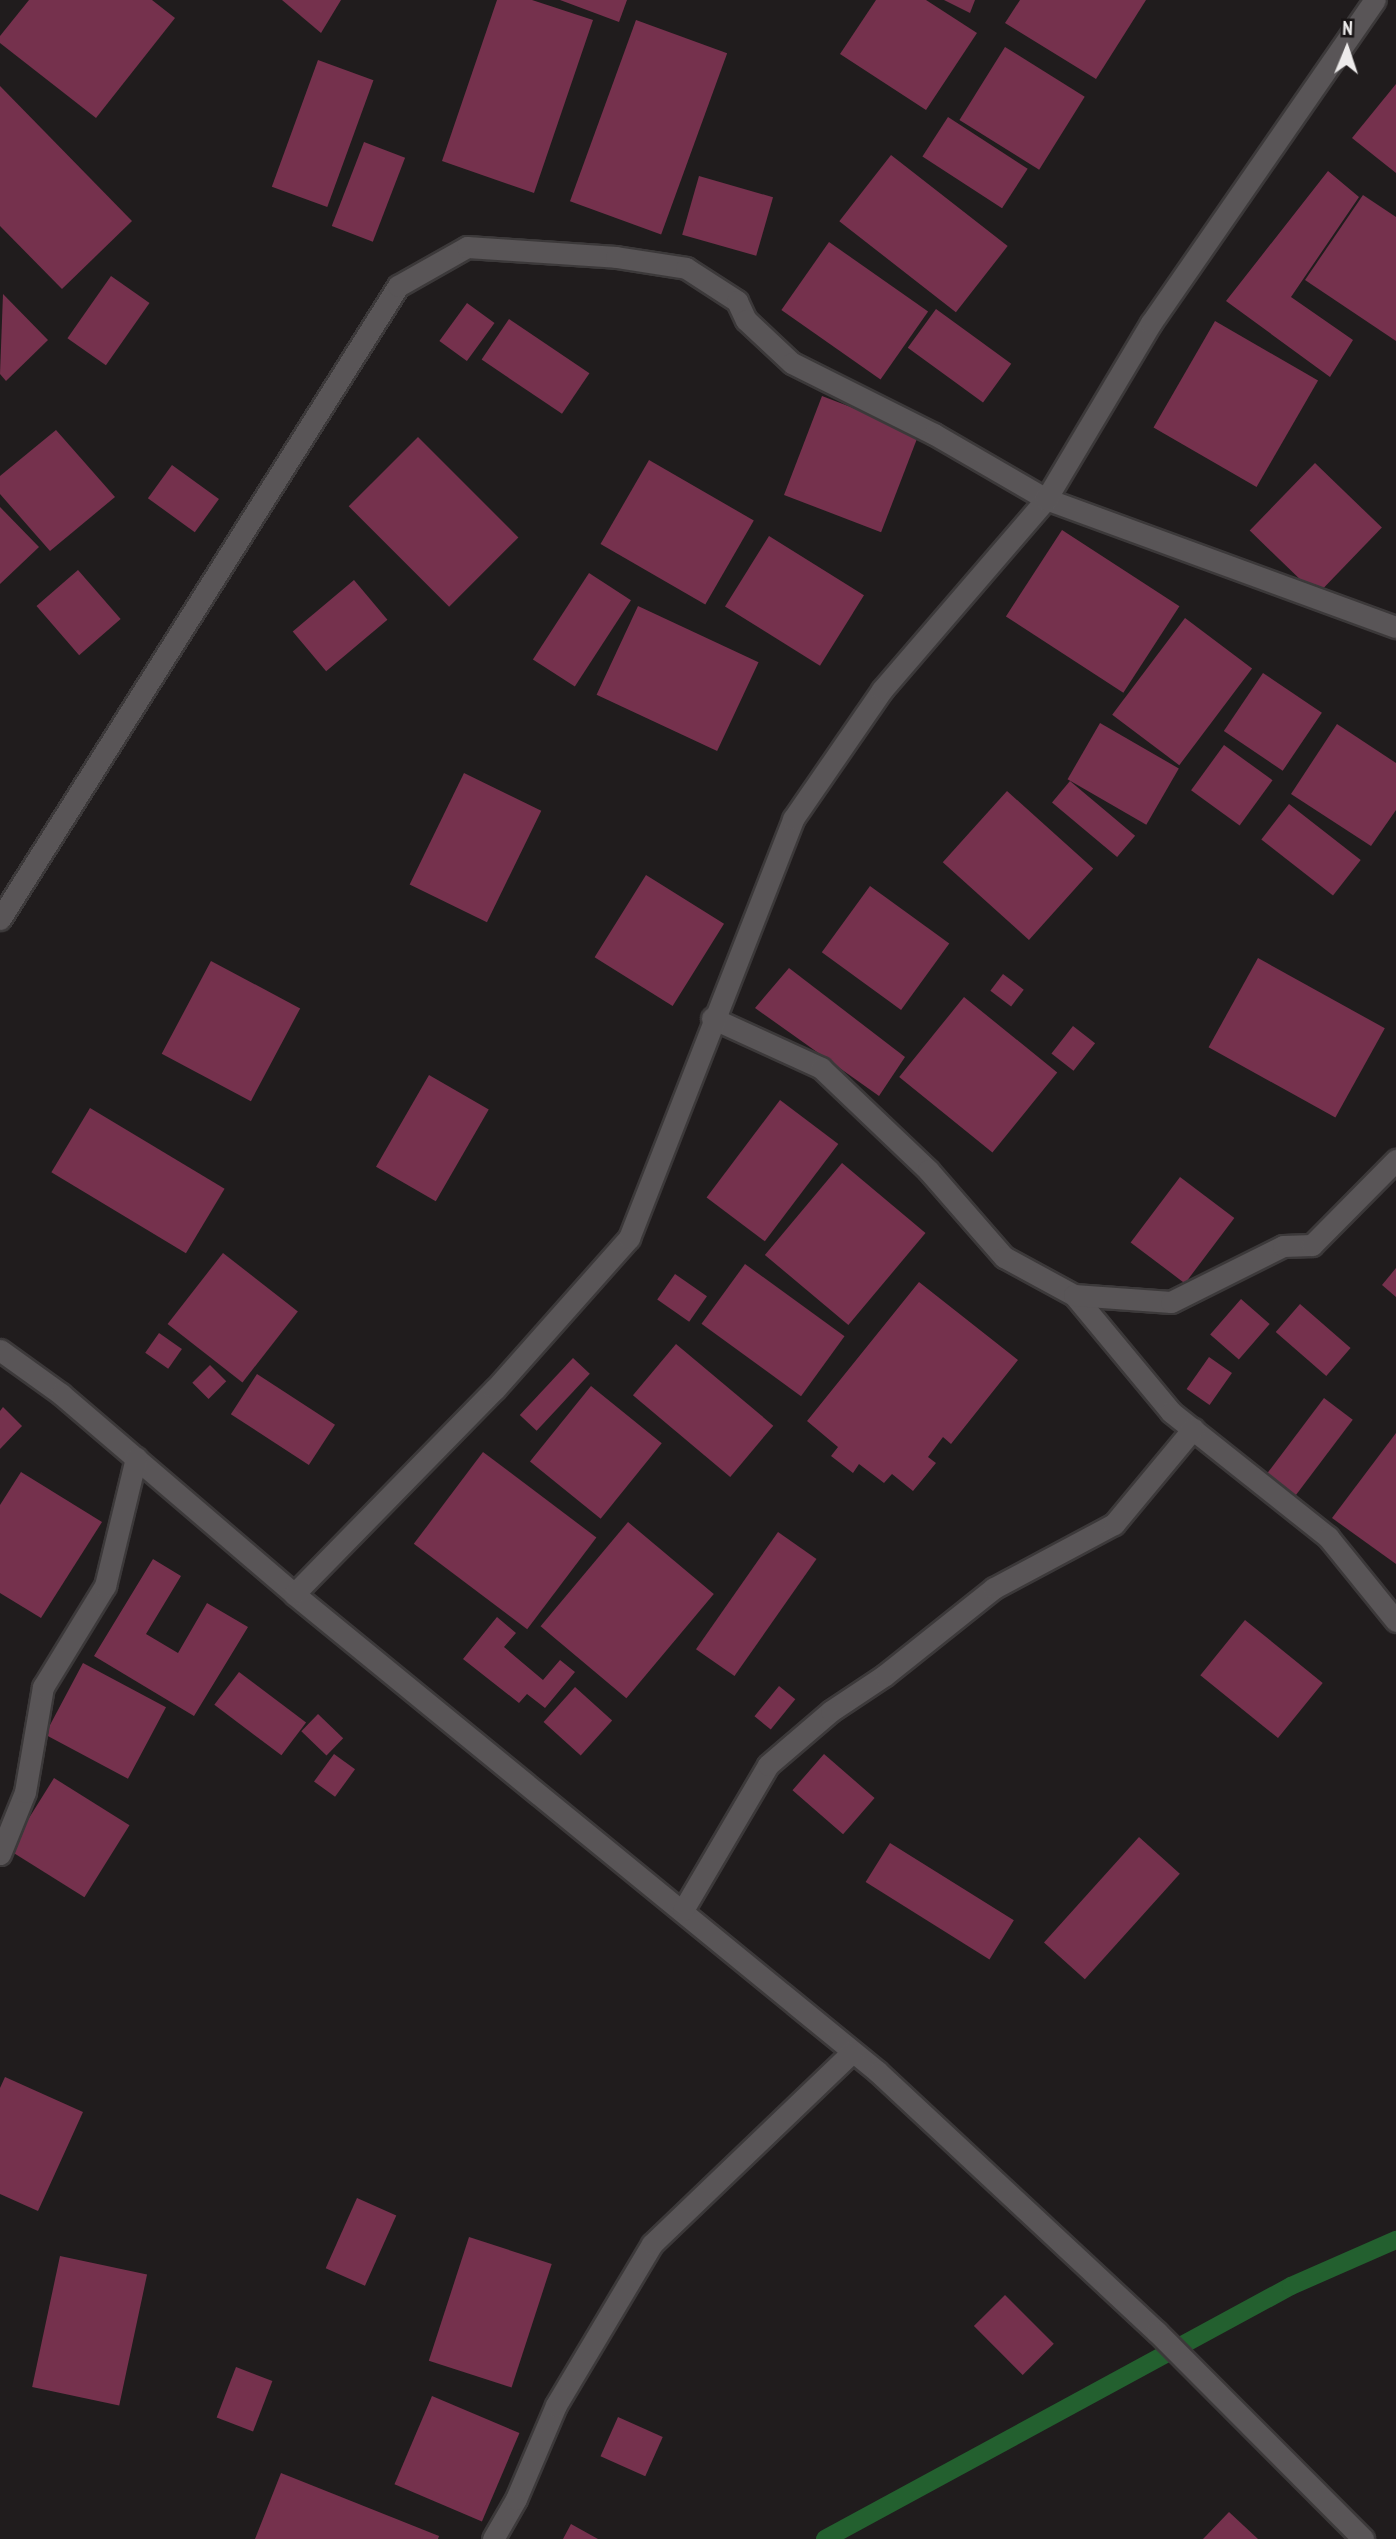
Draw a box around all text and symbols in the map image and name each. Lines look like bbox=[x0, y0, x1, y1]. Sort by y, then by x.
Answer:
north arrow bbox=[1312, 14, 1382, 84]
text: N bbox=[1342, 16, 1353, 40]

